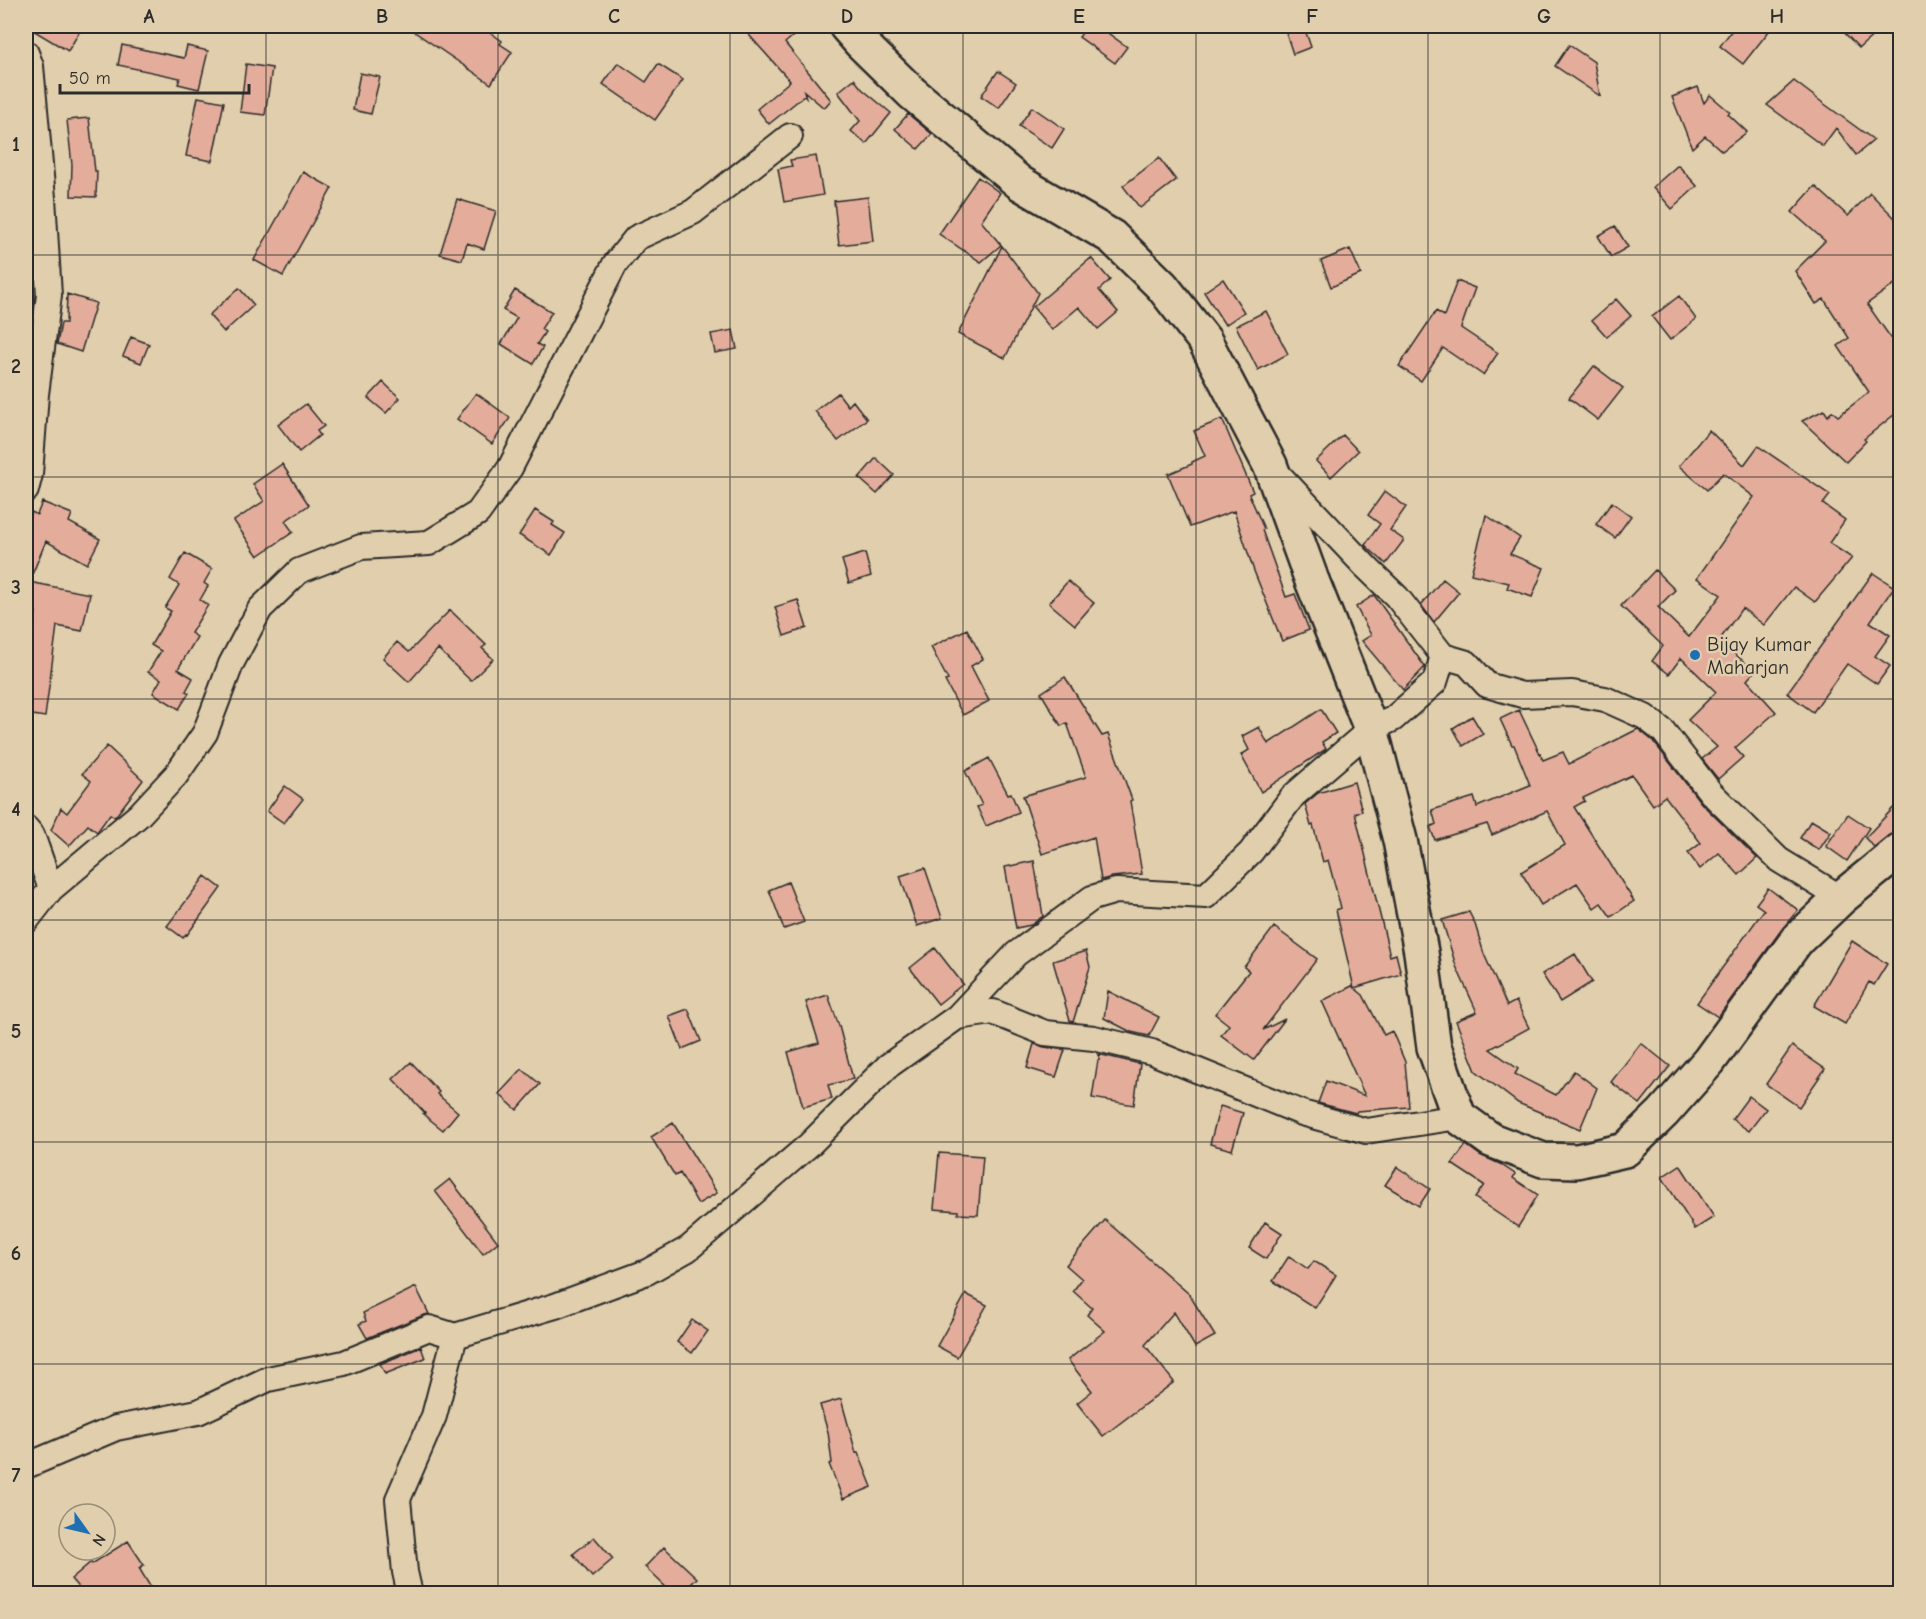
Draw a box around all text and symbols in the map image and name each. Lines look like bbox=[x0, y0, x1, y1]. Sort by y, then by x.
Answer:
text: A bbox=[143, 5, 155, 28]
text: B bbox=[376, 5, 388, 28]
text: C bbox=[608, 5, 620, 28]
text: D bbox=[841, 5, 853, 28]
text: E bbox=[1073, 5, 1085, 28]
text: F bbox=[1306, 5, 1318, 28]
text: G bbox=[1537, 5, 1551, 28]
text: H bbox=[1770, 5, 1784, 28]
scale bar bbox=[60, 57, 249, 95]
text: 50 m bbox=[69, 68, 111, 89]
text: 1 bbox=[12, 133, 20, 156]
text: 2 bbox=[11, 355, 21, 378]
text: 3 bbox=[11, 576, 21, 599]
place label: Bijay Kumar Maharjan bbox=[1707, 633, 1811, 679]
marker: Bijay Kumar Maharjan bbox=[1688, 648, 1702, 662]
text: 4 bbox=[11, 798, 21, 821]
text: 5 bbox=[11, 1020, 21, 1043]
text: 6 bbox=[11, 1242, 21, 1265]
text: 7 bbox=[12, 1464, 21, 1487]
north arrow bbox=[57, 1502, 117, 1562]
text: N bbox=[88, 1530, 109, 1549]

